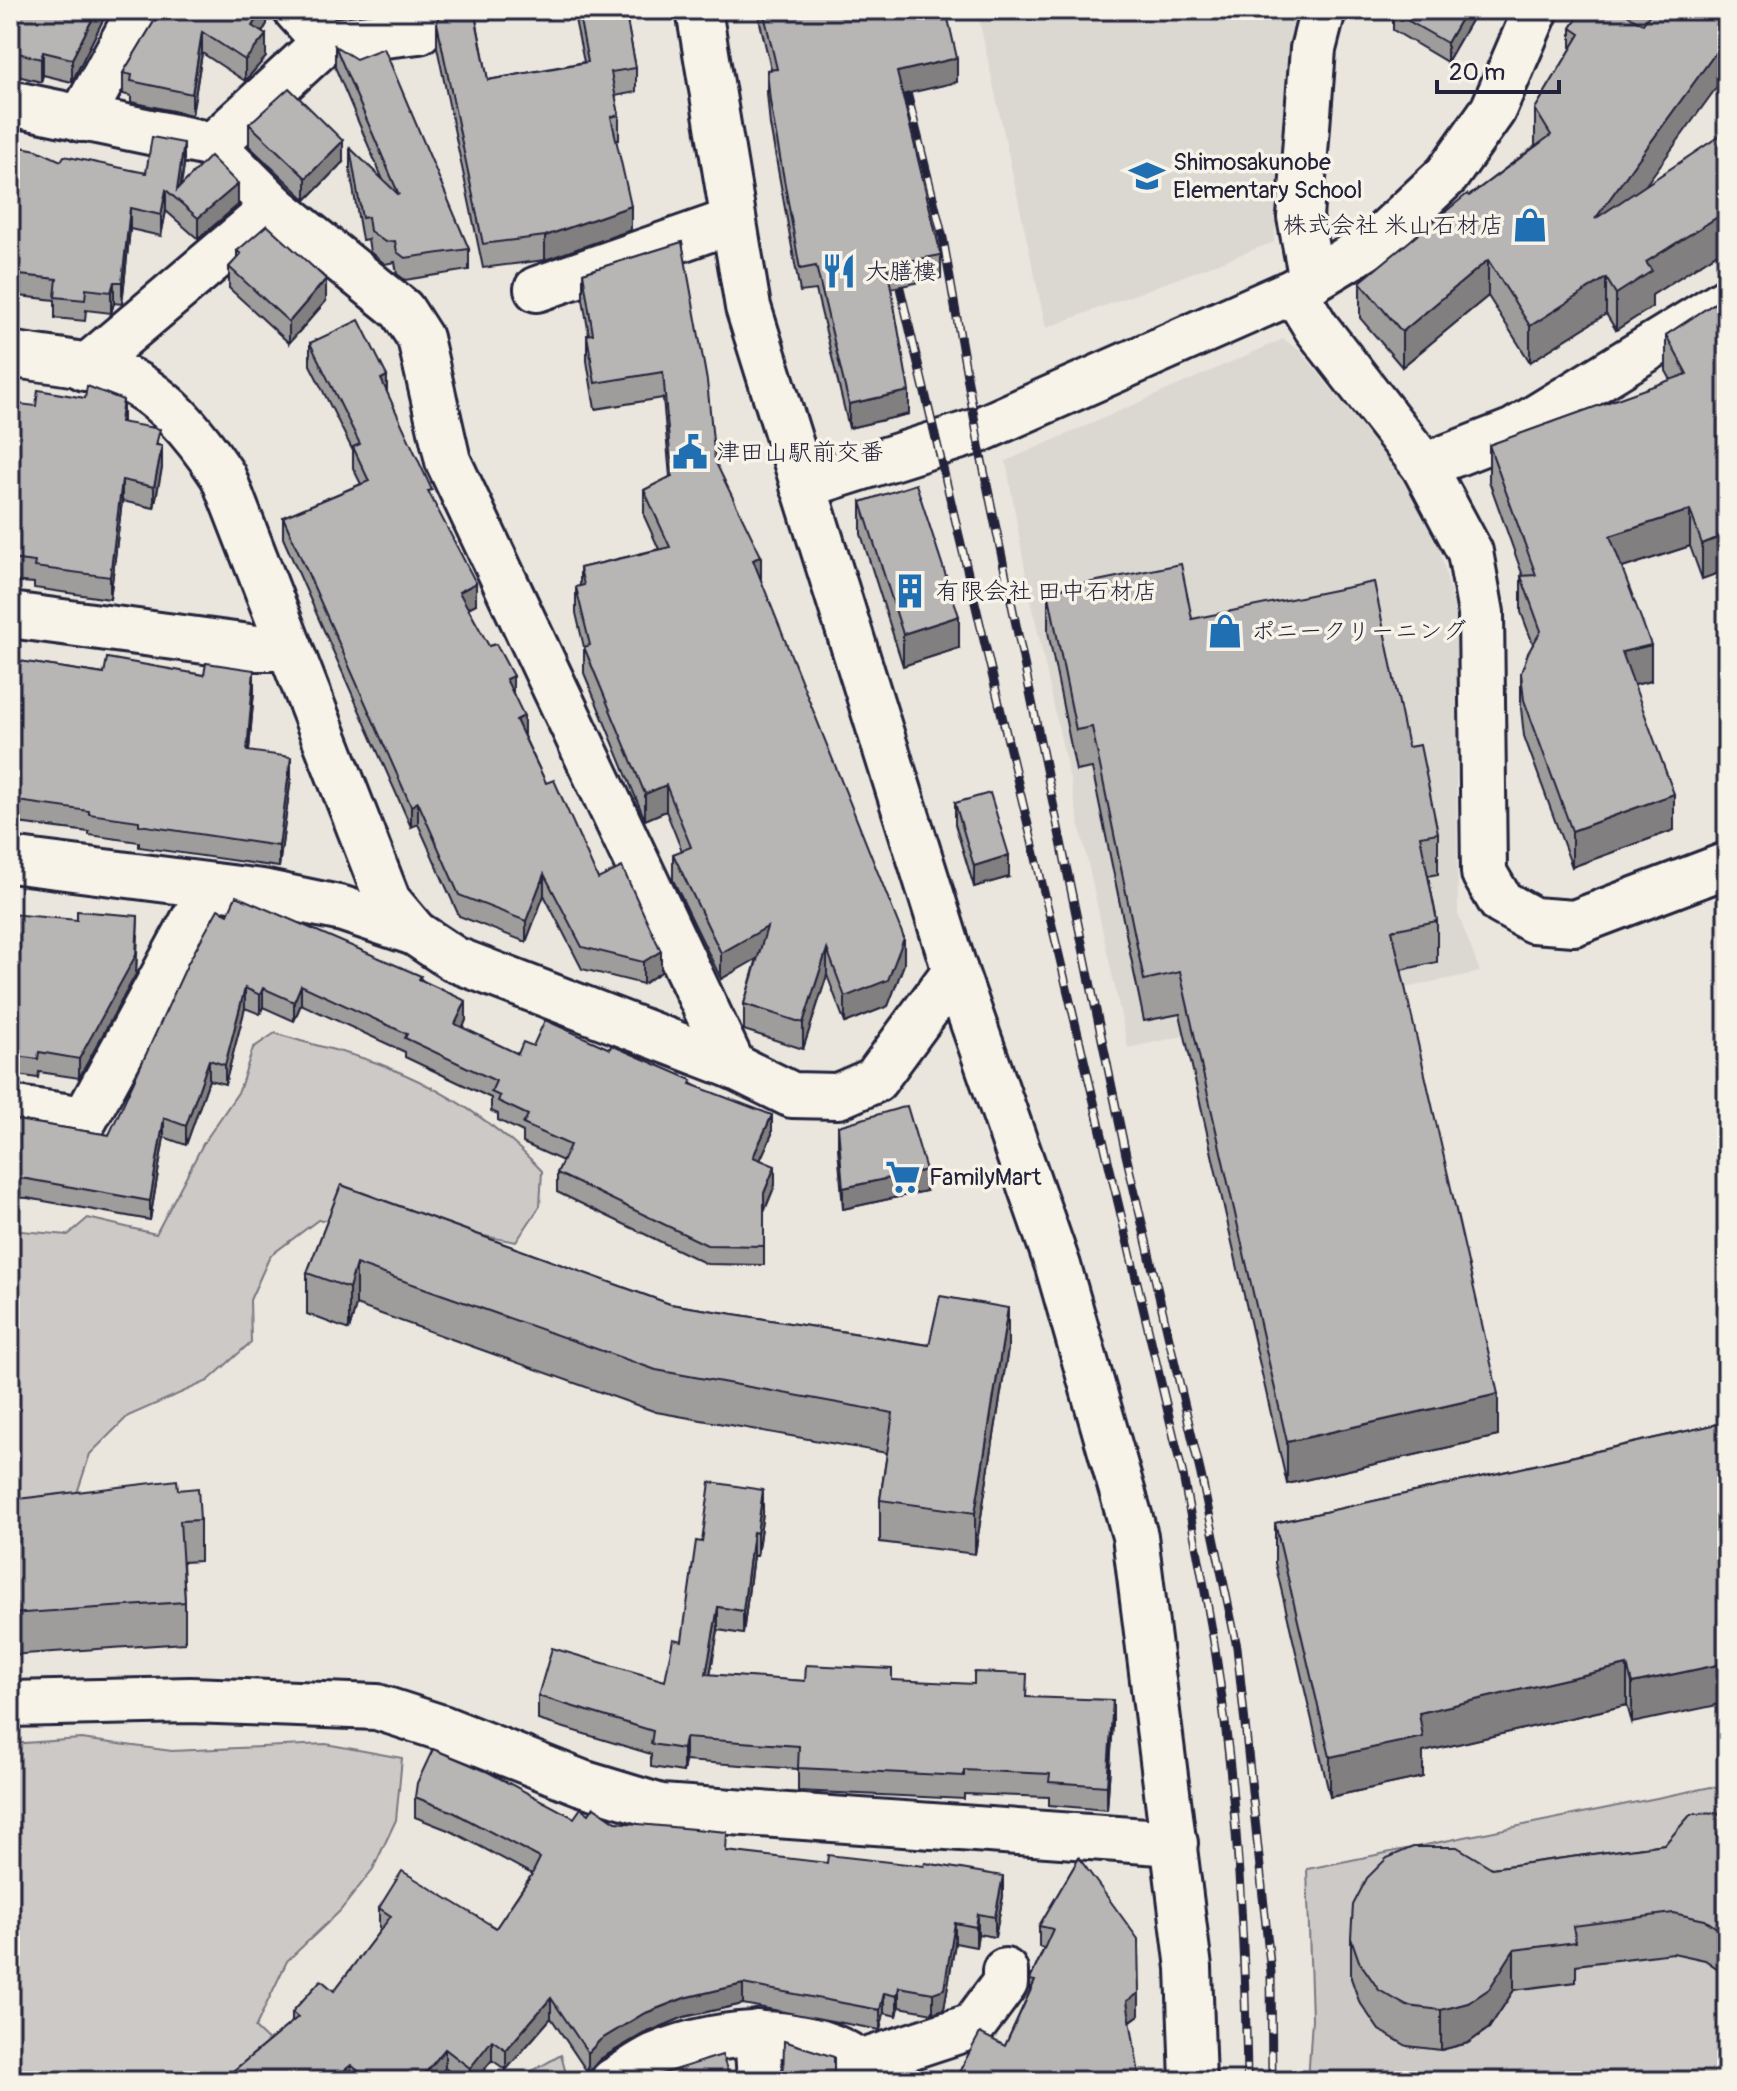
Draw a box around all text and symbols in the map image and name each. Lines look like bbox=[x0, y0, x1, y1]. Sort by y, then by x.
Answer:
scale bar bbox=[1437, 44, 1559, 94]
text: 20 m bbox=[1449, 58, 1505, 87]
place label: Shimosakunobe Elementary School bbox=[1173, 148, 1363, 205]
school or university icon: Shimosakunobe Elementary School bbox=[1128, 157, 1166, 195]
shop icon: 株式会社 米山石材店 bbox=[1511, 206, 1549, 244]
place label: 株式会社 米山石材店 bbox=[1283, 211, 1504, 240]
restaurant icon: 大膳樓 bbox=[820, 252, 858, 290]
place label: 大膳樓 bbox=[865, 257, 937, 286]
public building icon: 津田山駅前交番 bbox=[671, 433, 709, 471]
place label: 津田山駅前交番 bbox=[716, 438, 884, 467]
building icon: 有限会社 田中石材店 bbox=[891, 572, 929, 610]
place label: 有限会社 田中石材店 bbox=[936, 577, 1157, 606]
shop icon: ポニークリーニング bbox=[1206, 612, 1244, 650]
place label: ポニークリーニング bbox=[1251, 617, 1467, 646]
supermarket icon: FamilyMart bbox=[884, 1158, 922, 1196]
place label: FamilyMart bbox=[929, 1163, 1042, 1192]

